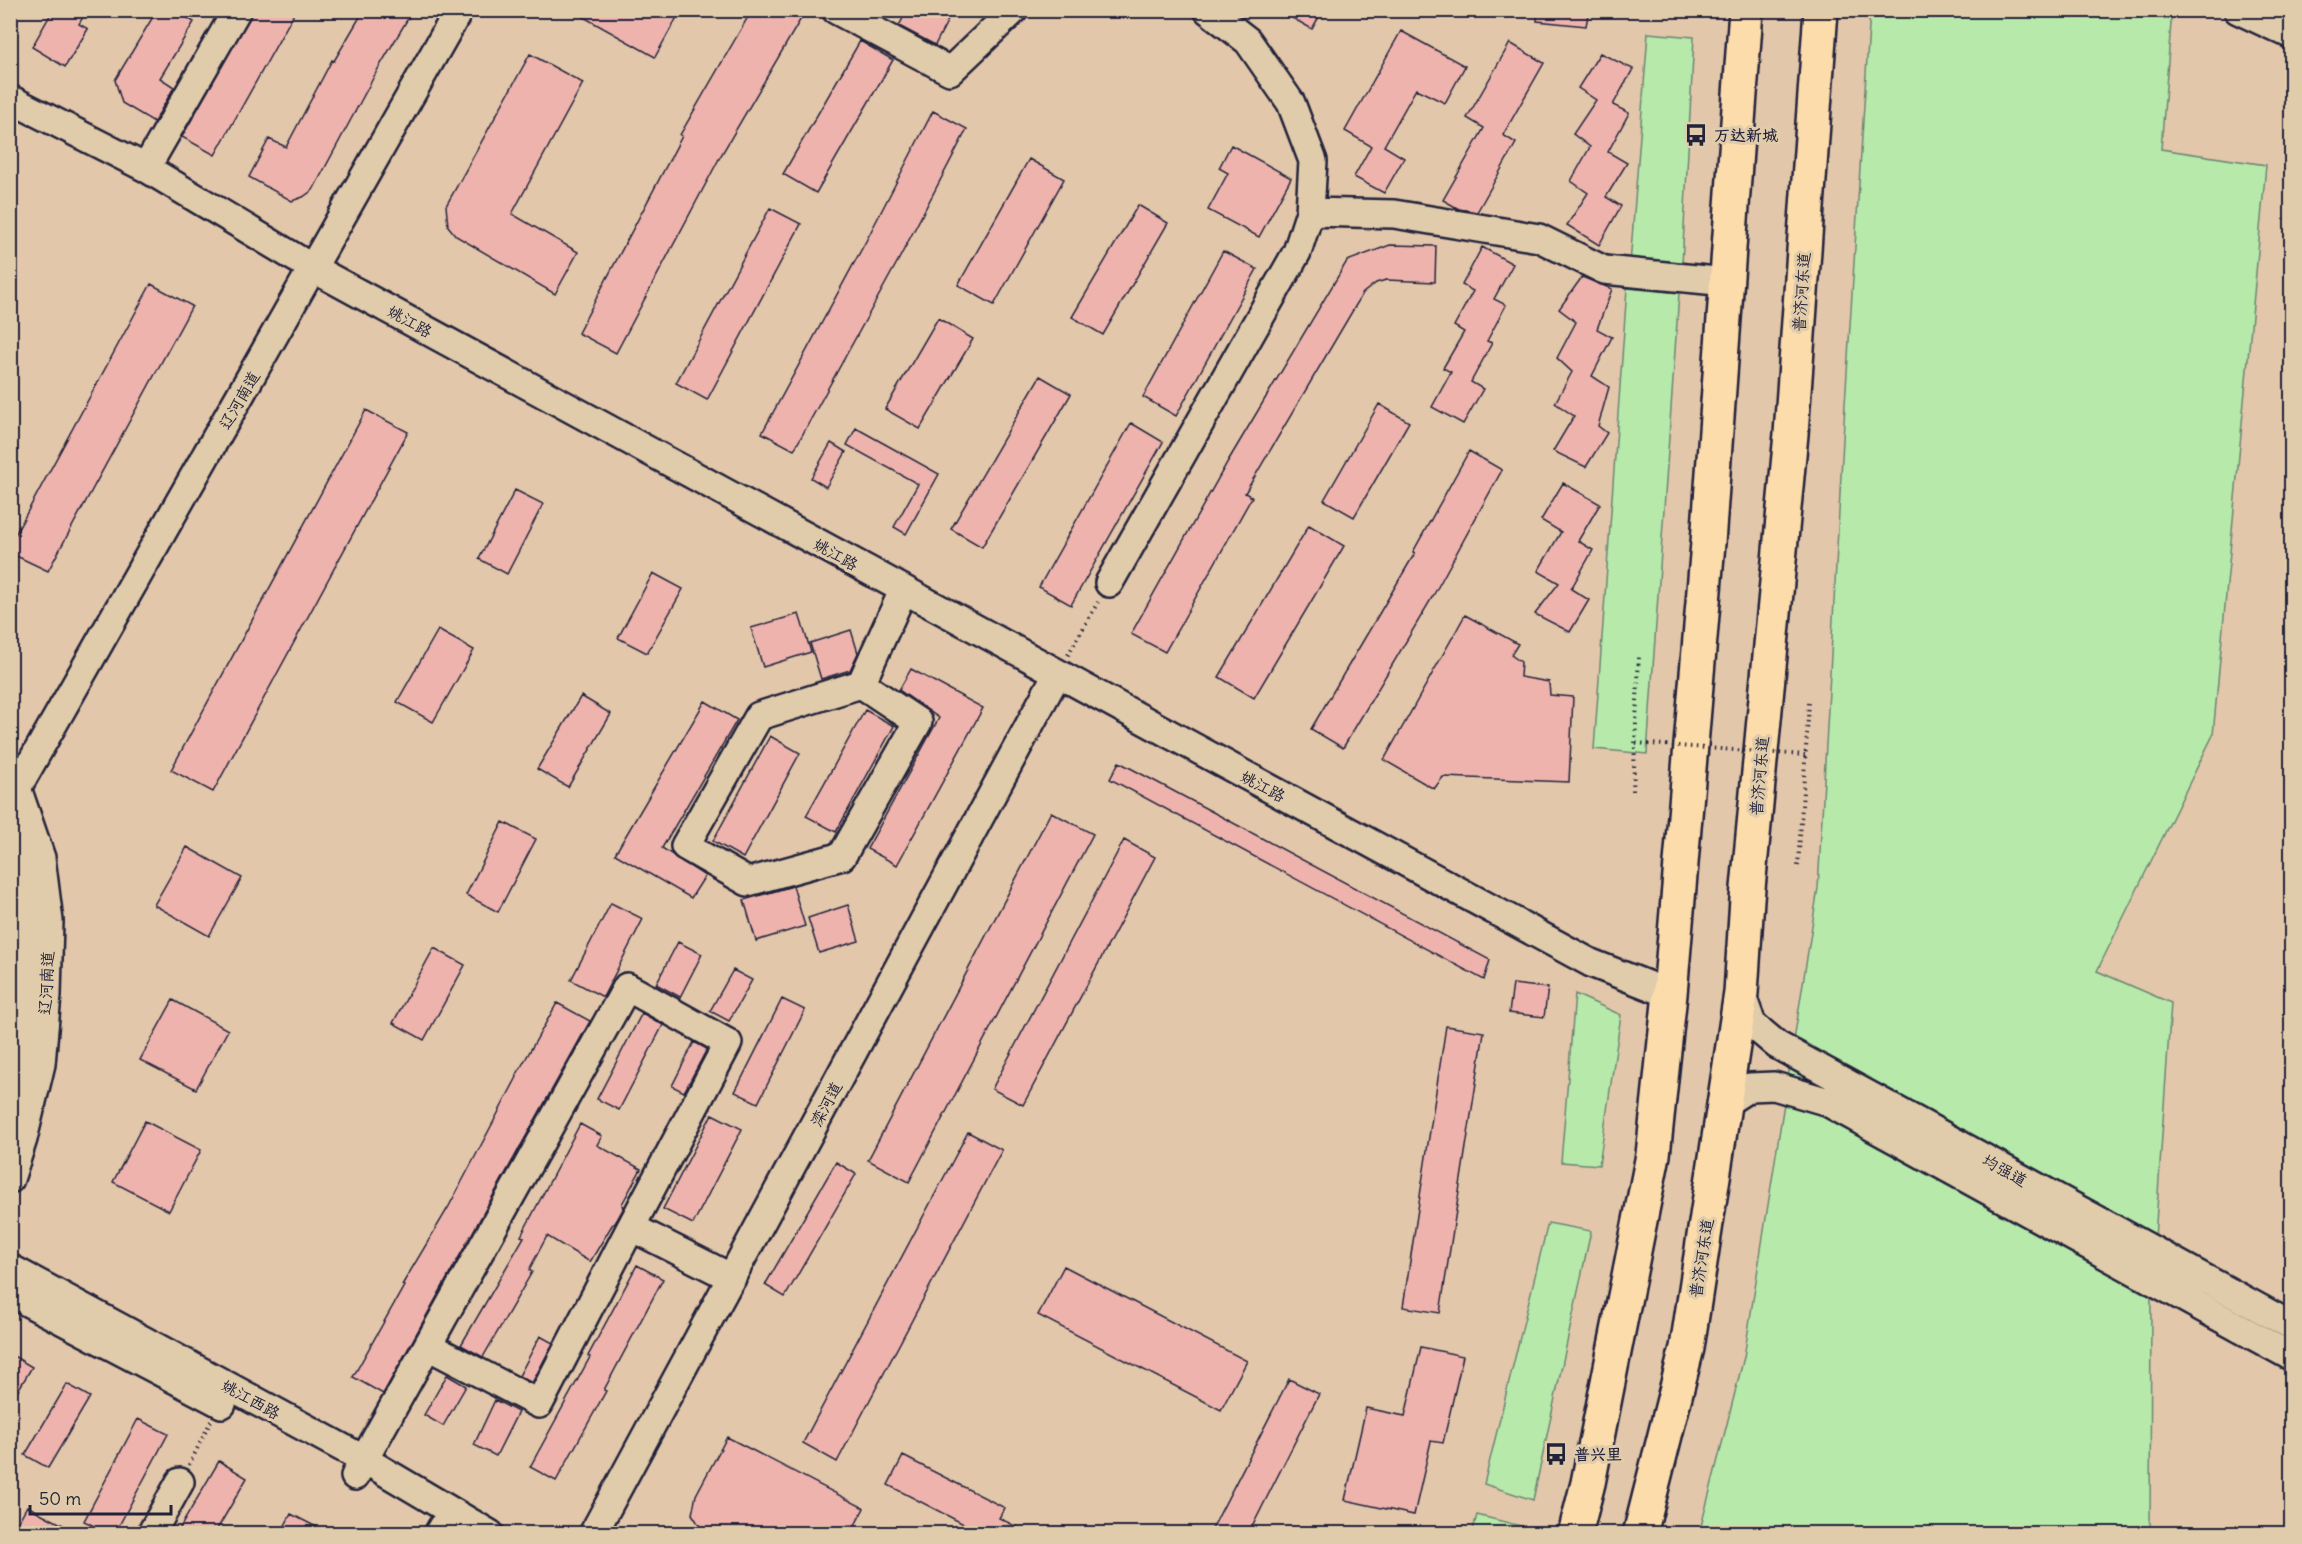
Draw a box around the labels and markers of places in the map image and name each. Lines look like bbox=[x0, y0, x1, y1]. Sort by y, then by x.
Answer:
bus stop icon: 万达新城 bbox=[1683, 122, 1709, 148]
place label: 万达新城 bbox=[1714, 125, 1778, 145]
bus stop icon: 普兴里 bbox=[1543, 1441, 1569, 1467]
place label: 普兴里 bbox=[1574, 1444, 1622, 1464]

